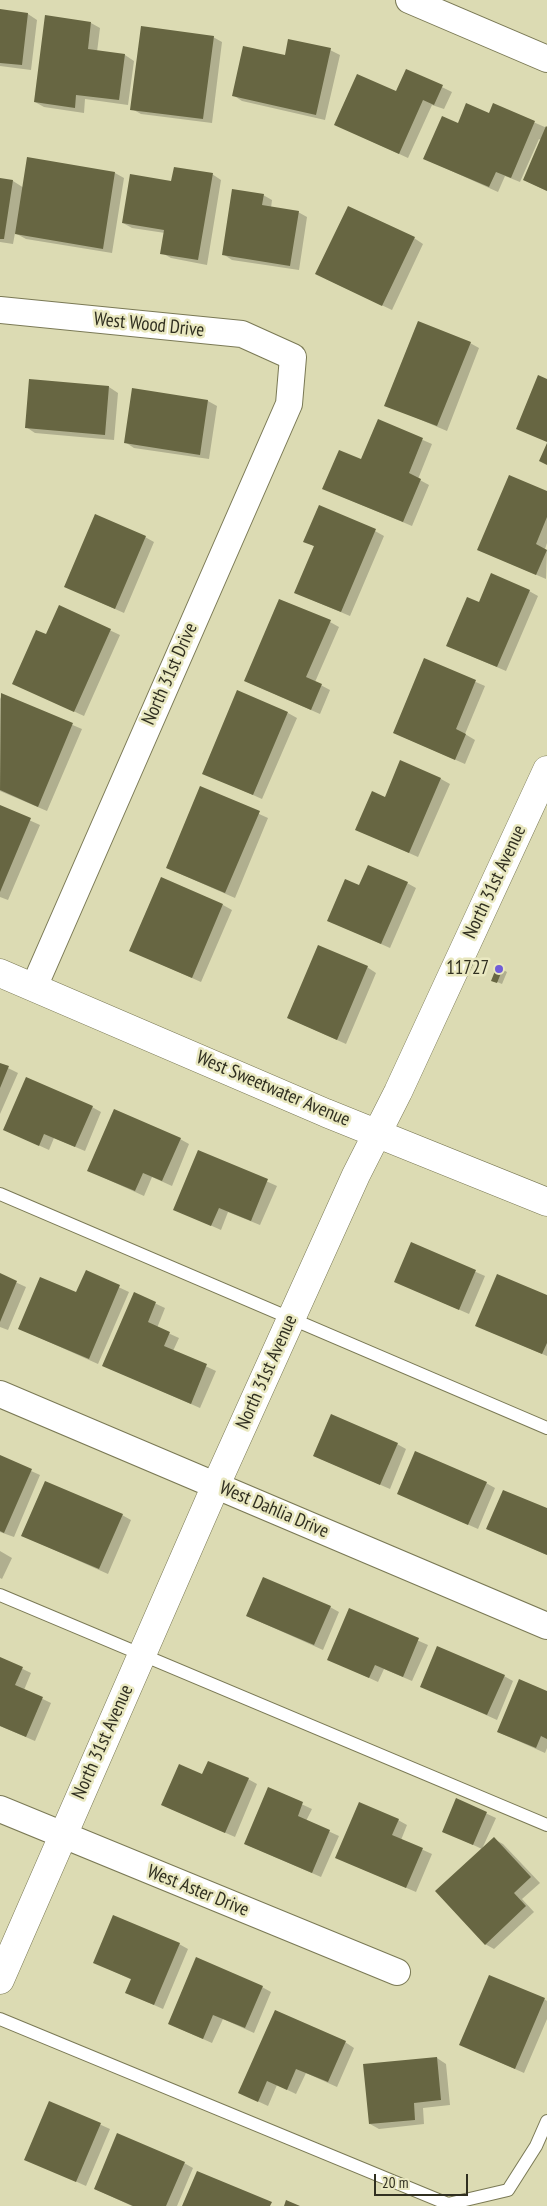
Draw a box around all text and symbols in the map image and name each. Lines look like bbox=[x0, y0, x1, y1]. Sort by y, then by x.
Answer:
street label: West Wood Drive bbox=[93, 308, 205, 342]
street label: North 31st Drive bbox=[137, 620, 203, 728]
street label: North 31st Avenue bbox=[459, 822, 531, 942]
place label: 11727 bbox=[446, 958, 489, 980]
marker: 11727 bbox=[493, 963, 505, 975]
street label: West Sweetwater Avenue bbox=[193, 1046, 353, 1132]
street label: North 31st Avenue bbox=[232, 1311, 302, 1433]
street label: West Dahlia Drive bbox=[216, 1477, 332, 1543]
street label: North 31st Avenue bbox=[68, 1681, 138, 1803]
street label: West Aster Drive bbox=[144, 1860, 252, 1922]
scale bar bbox=[377, 2164, 471, 2196]
text: 20 m bbox=[382, 2173, 408, 2192]

